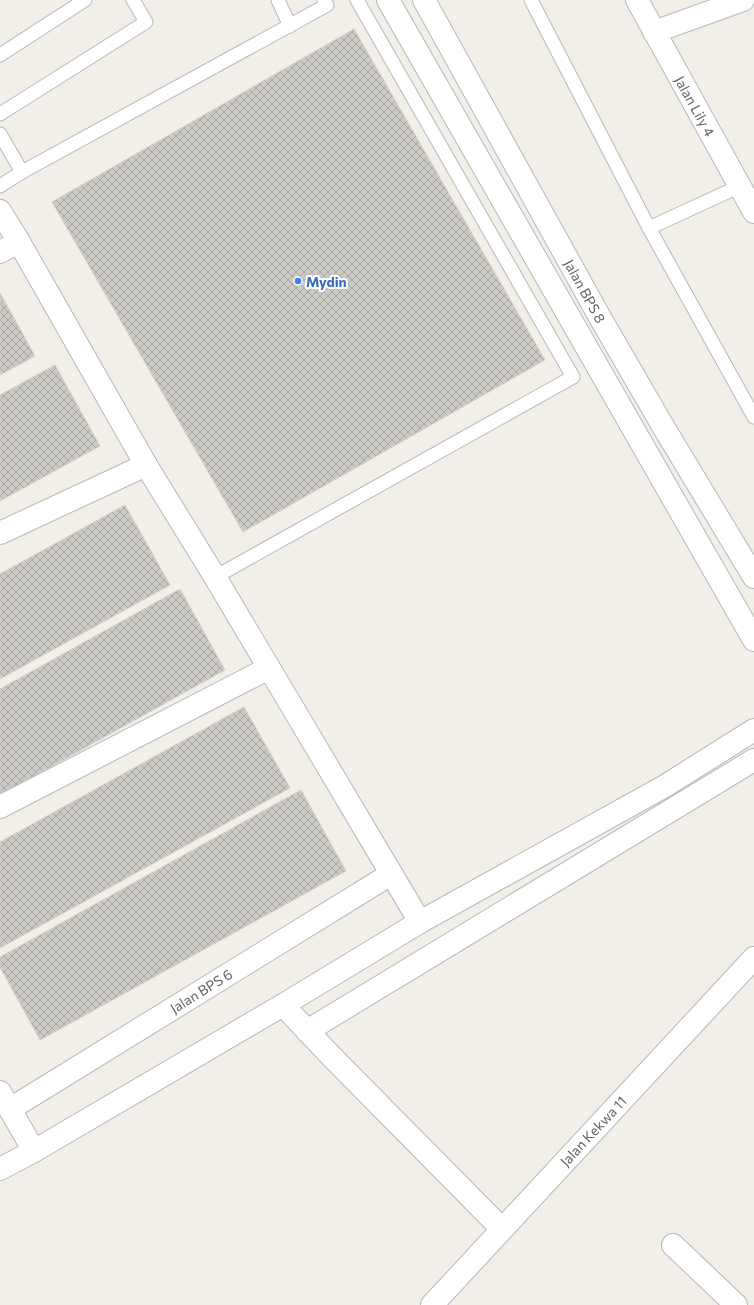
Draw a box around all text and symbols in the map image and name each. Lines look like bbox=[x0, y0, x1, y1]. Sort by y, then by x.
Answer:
street label: Jalan Lily 4 bbox=[671, 73, 719, 140]
street label: Jalan BPS 8 bbox=[561, 256, 609, 326]
place label: Mydin bbox=[306, 273, 347, 290]
marker: Mydin bbox=[293, 276, 303, 286]
street label: Jalan BPS 6 bbox=[167, 965, 235, 1017]
street label: Jalan Kekwa 11 bbox=[556, 1092, 630, 1170]

